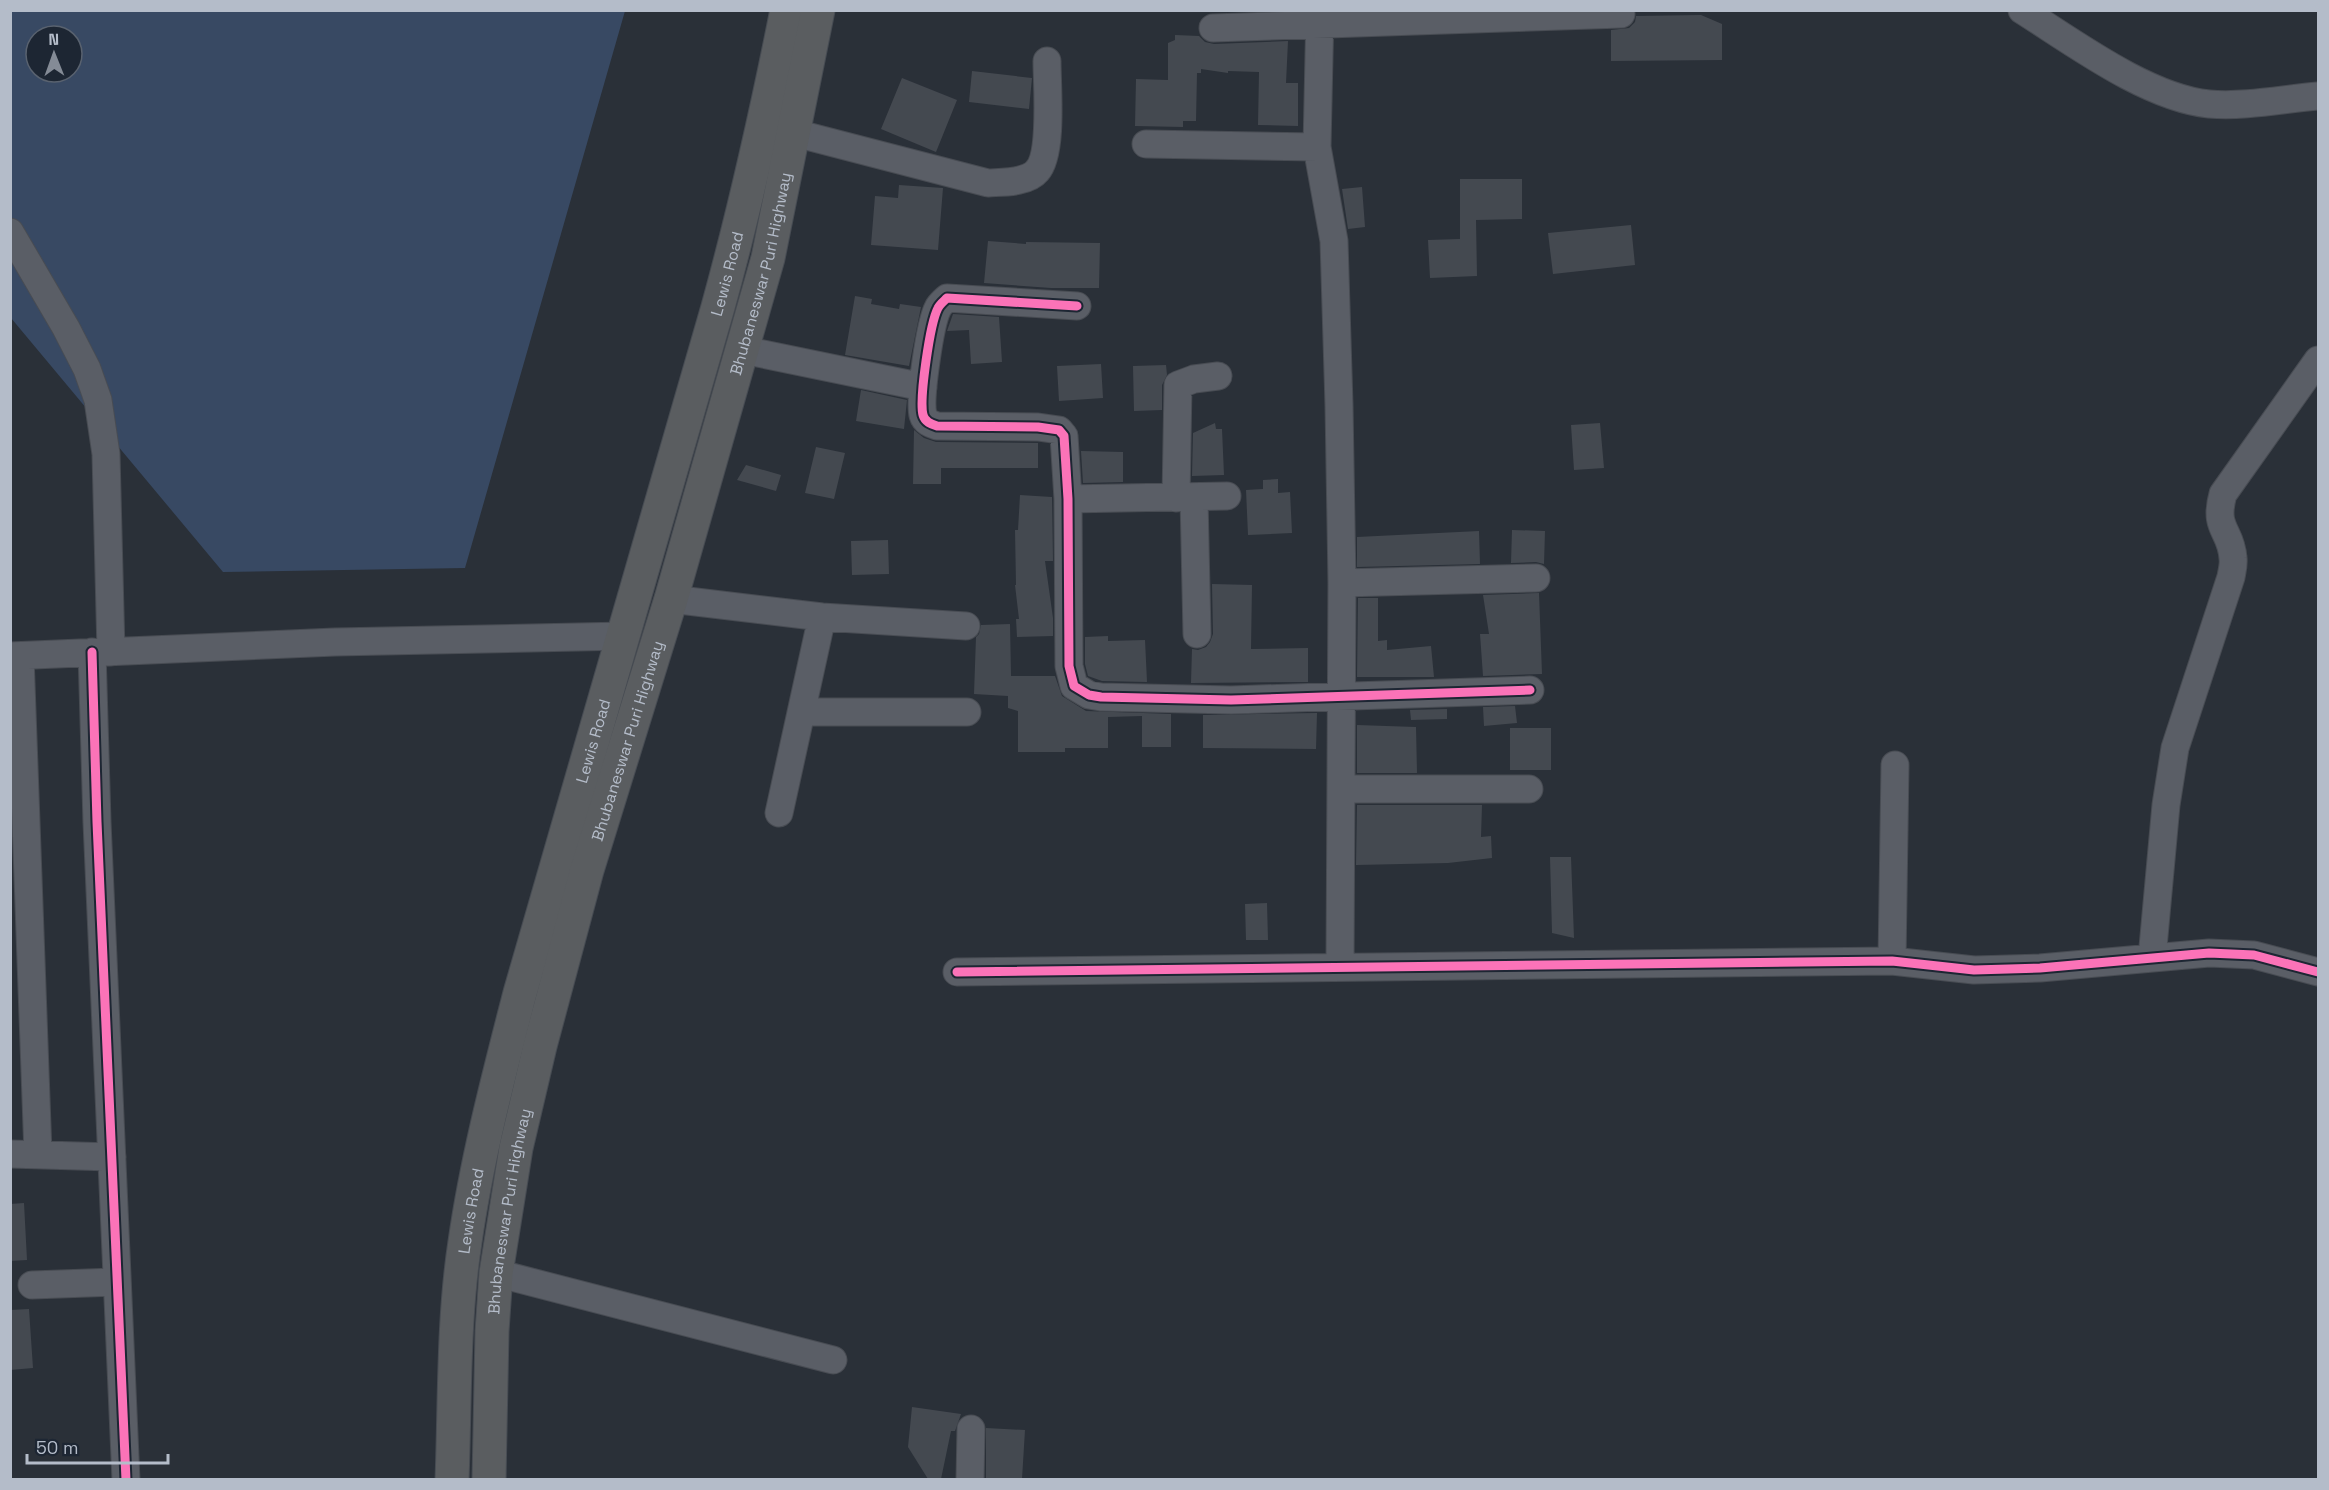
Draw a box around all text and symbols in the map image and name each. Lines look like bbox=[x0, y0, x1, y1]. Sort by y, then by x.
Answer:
north arrow bbox=[24, 24, 84, 84]
text: N bbox=[48, 29, 59, 50]
street label: Bhubaneswar Puri Highway bbox=[725, 170, 796, 378]
street label: Lewis Road bbox=[706, 229, 748, 319]
street label: Bhubaneswar Puri Highway bbox=[587, 638, 668, 844]
street label: Lewis Road bbox=[571, 697, 615, 786]
street label: Bhubaneswar Puri Highway bbox=[483, 1106, 536, 1315]
street label: Lewis Road bbox=[453, 1166, 489, 1255]
scale bar bbox=[27, 1427, 168, 1465]
text: 50 m bbox=[36, 1436, 78, 1459]

